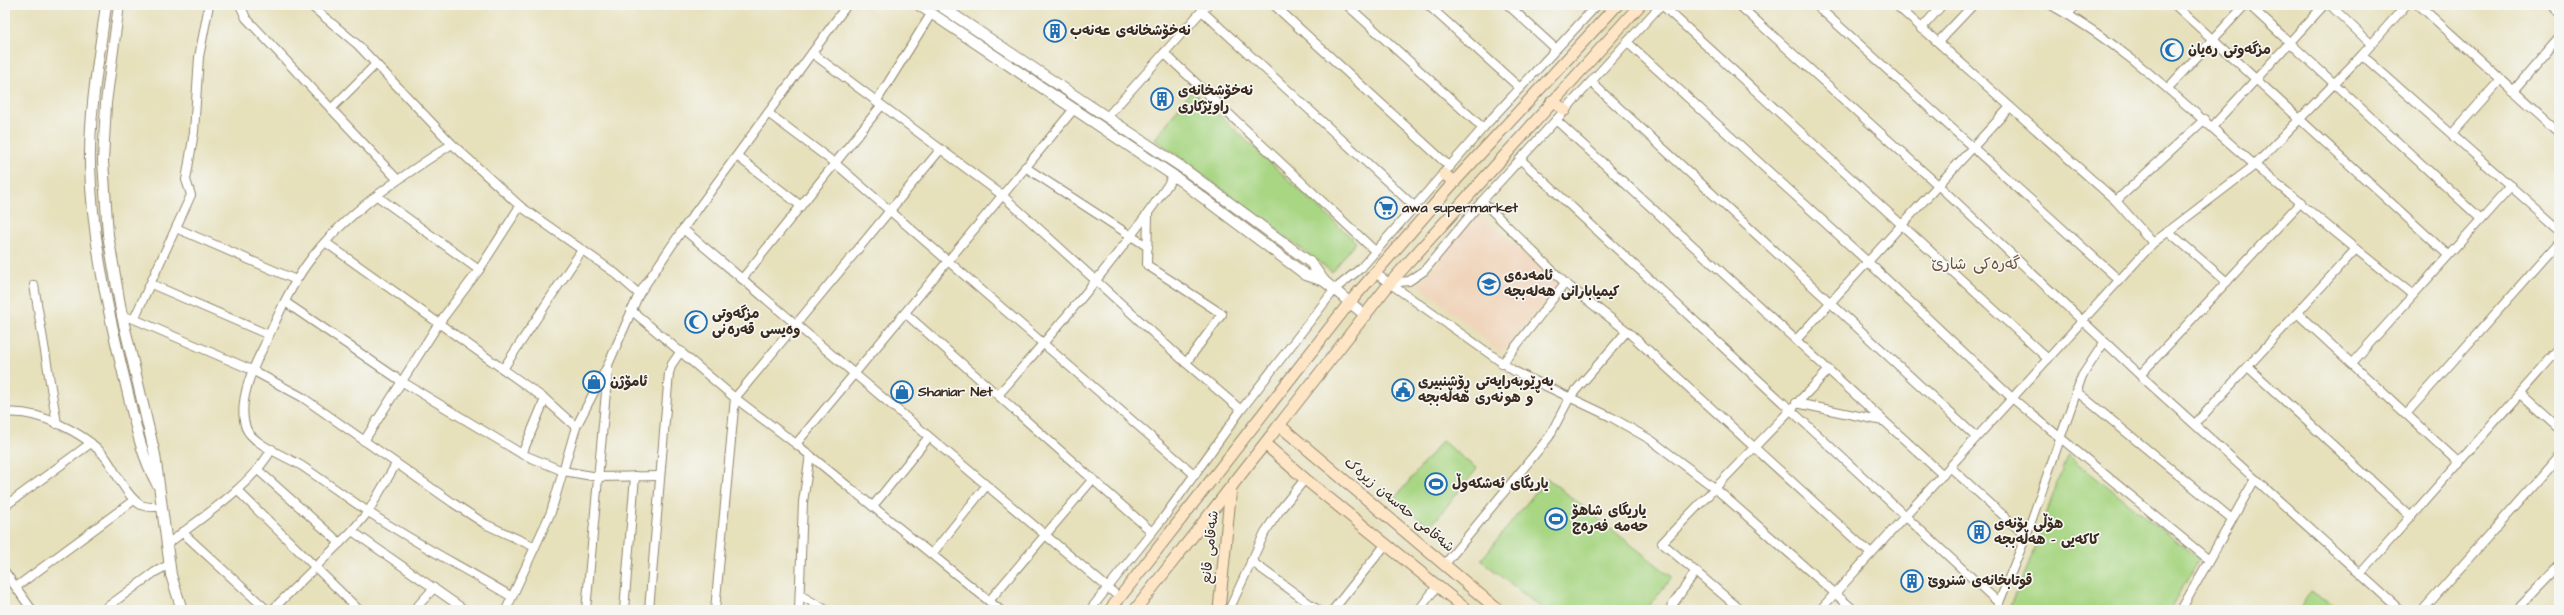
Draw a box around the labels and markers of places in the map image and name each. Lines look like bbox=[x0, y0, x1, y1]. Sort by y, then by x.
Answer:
building icon: نەخۆشخانەی عەنەب bbox=[1042, 18, 1068, 44]
place label: نەخۆشخانەی عەنەب bbox=[1070, 21, 1191, 41]
mosque icon: مزگەوتی رەیان bbox=[2159, 37, 2185, 63]
place label: مزگەوتی رەیان bbox=[2188, 40, 2271, 60]
place label: نەخۆشخانەی راوێژکاری bbox=[1178, 81, 1253, 117]
building icon: نەخۆشخانەی راوێژکاری bbox=[1149, 86, 1175, 112]
supermarket icon: awa supermarket bbox=[1373, 195, 1399, 221]
place label: awa supermarket bbox=[1401, 198, 1518, 218]
place label: ئامەدەی کیمیابارانی هەلەبجە bbox=[1504, 266, 1620, 302]
school or university icon: ئامەدەی کیمیابارانی هەلەبجە bbox=[1476, 271, 1502, 297]
place label: مزگەوتی وەیسی قەرەنی bbox=[712, 304, 800, 340]
mosque icon: مزگەوتی وەیسی قەرەنی bbox=[683, 309, 709, 335]
shop icon: ئامۆژن bbox=[581, 369, 607, 395]
place label: ئامۆژن bbox=[610, 372, 648, 392]
place label: بەڕێوبەرایەتی ڕۆشنبیری و هونەری هەڵەبجە bbox=[1418, 372, 1554, 408]
public building icon: بەڕێوبەرایەتی ڕۆشنبیری و هونەری هەڵەبجە bbox=[1390, 377, 1416, 403]
shop icon: Shaniar Net bbox=[889, 379, 915, 405]
place label: Shaniar Net bbox=[917, 382, 993, 402]
sports icon: یاریگای ئەشکەوڵ bbox=[1423, 471, 1449, 497]
place label: یاریگای ئەشکەوڵ bbox=[1452, 473, 1549, 494]
place label: یاریگای شاهۆ حەمە فەرەج bbox=[1571, 501, 1648, 537]
sports icon: یاریگای شاهۆ حەمە فەرەج bbox=[1543, 506, 1569, 532]
place label: ھۆڵی بۆنەی کاکەیی - هەڵەبجە bbox=[1994, 513, 2100, 550]
building icon: ھۆڵی بۆنەی کاکەیی - هەڵەبجە bbox=[1966, 519, 1992, 545]
building icon: قوتابخانەی شنروێ bbox=[1899, 568, 1925, 594]
place label: قوتابخانەی شنروێ bbox=[1927, 571, 2032, 591]

